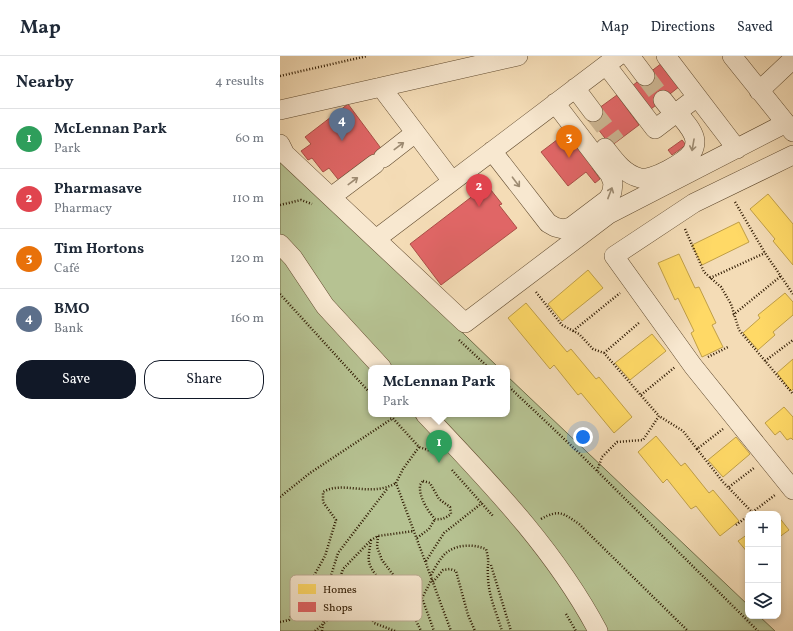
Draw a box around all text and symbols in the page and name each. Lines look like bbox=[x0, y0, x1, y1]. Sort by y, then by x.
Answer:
text: Map bbox=[20, 15, 61, 41]
text: Map bbox=[601, 18, 629, 37]
text: Directions bbox=[651, 18, 715, 37]
text: Saved bbox=[737, 18, 773, 37]
text: Nearby bbox=[16, 71, 74, 94]
text: 4 results bbox=[215, 73, 264, 91]
pin: 4 bbox=[329, 108, 355, 141]
text: McLennan Park bbox=[54, 119, 167, 140]
pin: 3 bbox=[556, 125, 582, 158]
text: 1 bbox=[26, 130, 32, 148]
text: 60 m bbox=[236, 130, 264, 148]
one-way arrow bbox=[689, 138, 697, 151]
text: Park bbox=[54, 140, 81, 158]
one-way arrow bbox=[394, 141, 405, 150]
pin: 2 bbox=[466, 174, 492, 207]
one-way arrow bbox=[347, 176, 358, 185]
one-way arrow bbox=[512, 176, 520, 187]
text: Pharmasave bbox=[54, 179, 142, 200]
one-way arrow bbox=[607, 186, 614, 199]
text: 2 bbox=[26, 190, 32, 208]
text: 110 m bbox=[232, 190, 264, 208]
text: Pharmacy bbox=[54, 200, 112, 218]
text: Tim Hortons bbox=[54, 239, 144, 260]
text: 3 bbox=[26, 250, 32, 268]
text: 120 m bbox=[230, 250, 264, 268]
text: Café bbox=[54, 260, 80, 278]
text: BMO bbox=[54, 299, 90, 320]
text: 4 bbox=[25, 310, 33, 328]
text: 160 m bbox=[230, 310, 264, 328]
text: Bank bbox=[54, 320, 83, 338]
button: Save bbox=[16, 360, 136, 399]
button: Share bbox=[144, 360, 264, 399]
popup bbox=[368, 365, 510, 417]
text: McLennan Park bbox=[383, 372, 495, 393]
text: Park bbox=[383, 393, 409, 411]
your location bbox=[573, 427, 593, 447]
pin: 1 bbox=[426, 430, 452, 463]
map controls bbox=[745, 511, 781, 619]
button: + bbox=[745, 511, 781, 547]
button: − bbox=[745, 547, 781, 583]
legend bbox=[290, 575, 422, 621]
text: Homes bbox=[323, 583, 357, 598]
button: layers bbox=[745, 583, 781, 619]
text: Shops bbox=[323, 601, 353, 616]

